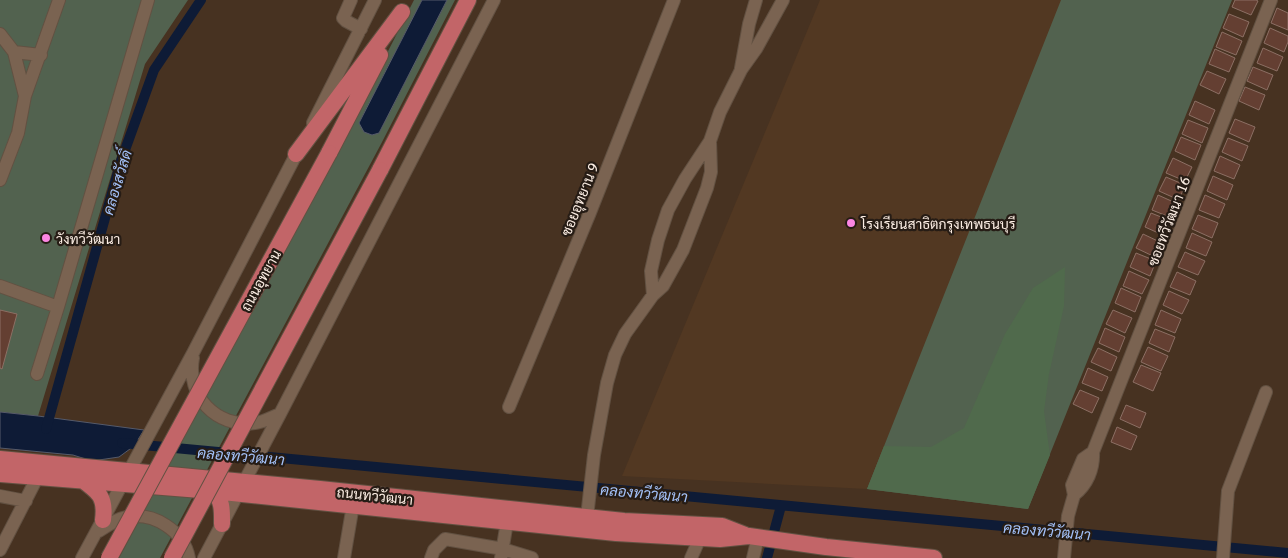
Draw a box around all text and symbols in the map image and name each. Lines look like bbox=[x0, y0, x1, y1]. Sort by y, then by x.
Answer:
water label: คลองสวัสดิ์ bbox=[93, 143, 136, 217]
street label: ซอยอุทยาน 9 bbox=[556, 160, 604, 239]
street label: ซอยทวีวัฒนา 16 bbox=[1143, 173, 1193, 268]
place label: โรงเรียนสาธิตกรุงเทพธนบุรี bbox=[860, 214, 1016, 234]
marker: โรงเรียนสาธิตกรุงเทพธนบุรี bbox=[845, 217, 857, 229]
place label: วังทวีวัฒนา bbox=[56, 229, 120, 247]
marker: วังทวีวัฒนา bbox=[40, 232, 52, 244]
street label: ถนนอุทยาน bbox=[236, 246, 286, 315]
water label: คลองทวีวัฒนา bbox=[196, 442, 286, 468]
water label: คลองทวีวัฒนา bbox=[599, 479, 689, 505]
street label: ถนนทวีวัฒนา bbox=[336, 482, 414, 508]
water label: คลองทวีวัฒนา bbox=[1002, 517, 1092, 543]

